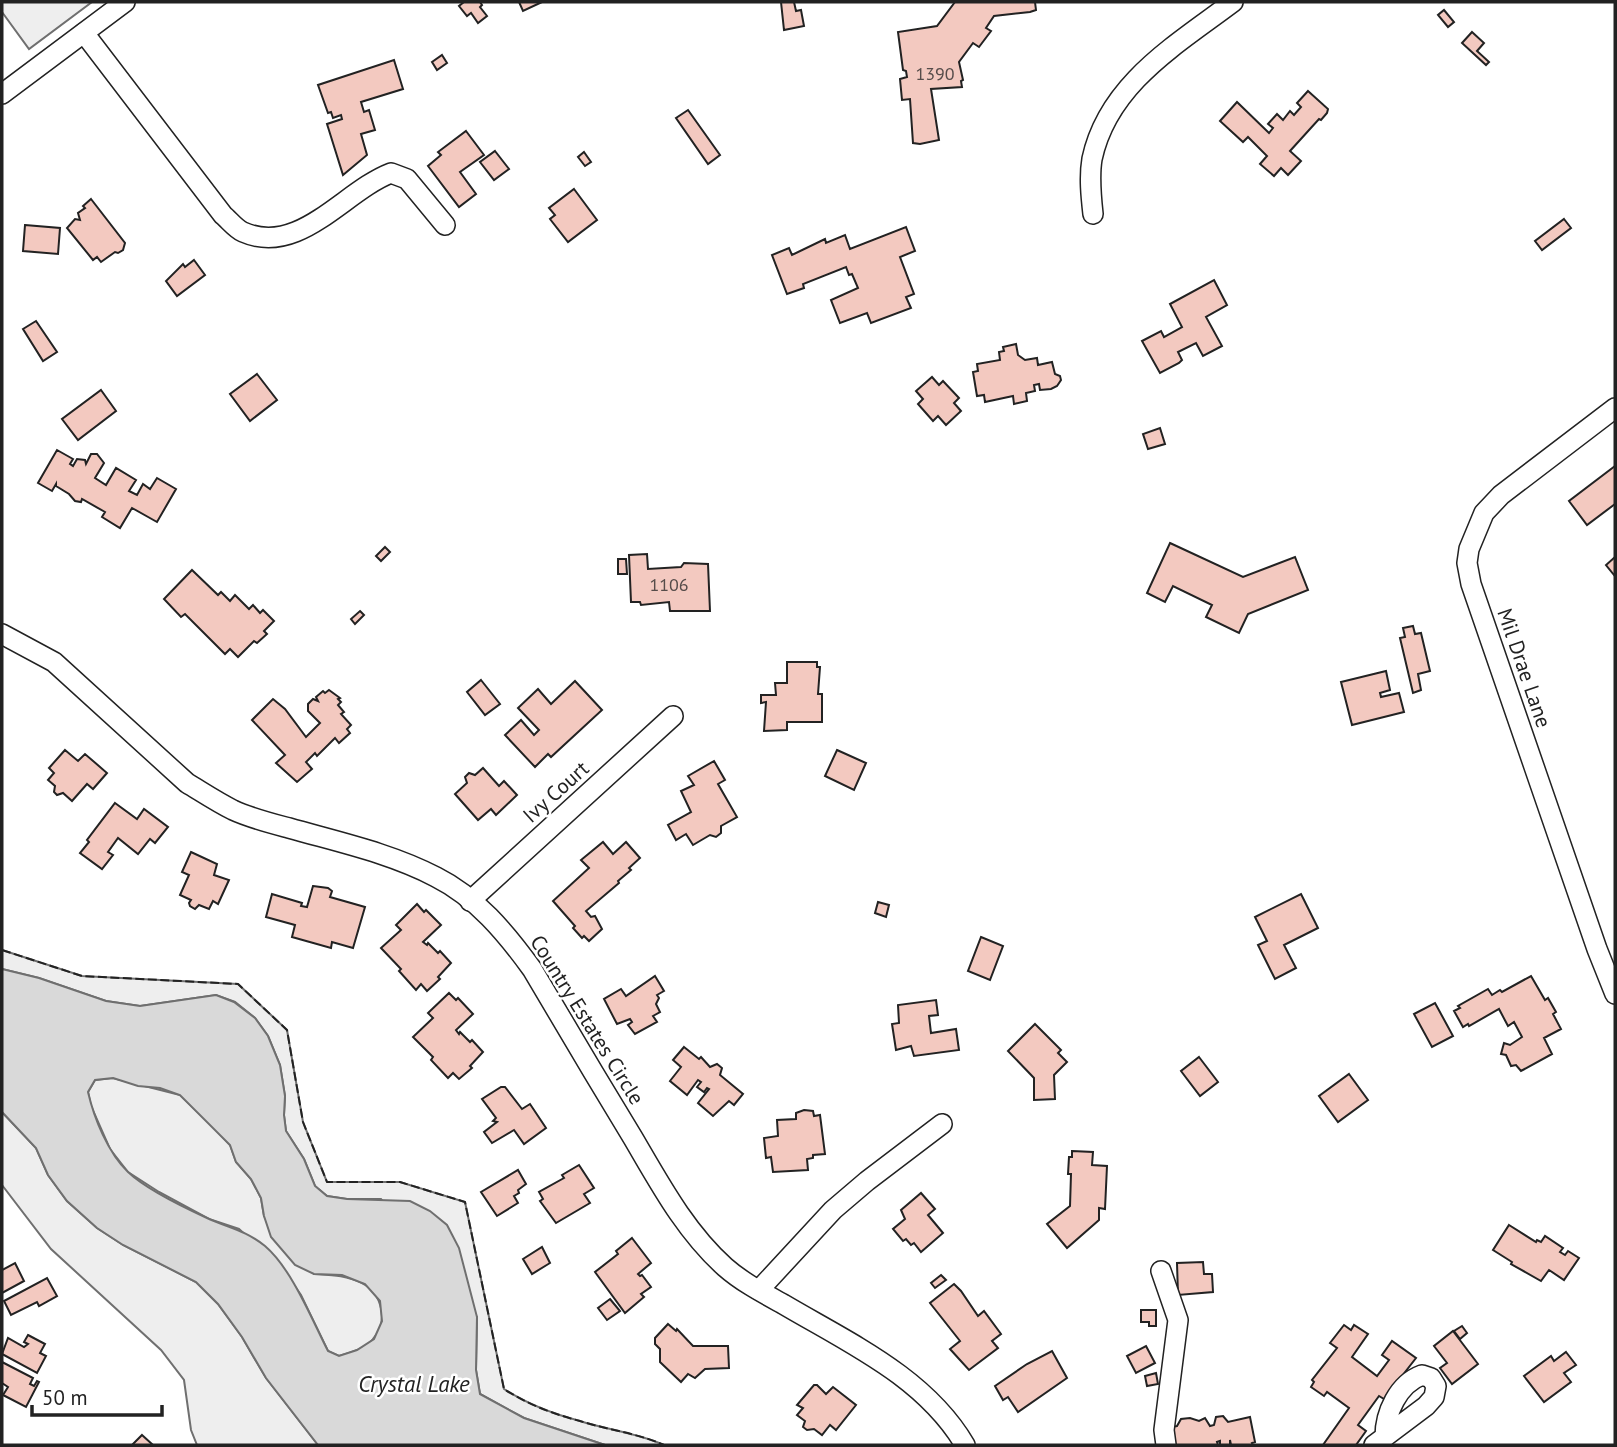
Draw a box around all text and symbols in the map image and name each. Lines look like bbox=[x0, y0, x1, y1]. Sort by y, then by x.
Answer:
house number: 1390 bbox=[915, 62, 955, 85]
house number: 1106 bbox=[649, 573, 689, 596]
street label: Mil Drae Lane bbox=[1491, 605, 1558, 731]
street label: Ivy Court bbox=[517, 755, 594, 828]
street label: Country Estates Circle bbox=[524, 930, 651, 1110]
water label: Crystal Lake bbox=[358, 1369, 470, 1398]
scale bar bbox=[32, 1374, 161, 1418]
text: 50 m bbox=[42, 1384, 88, 1411]

